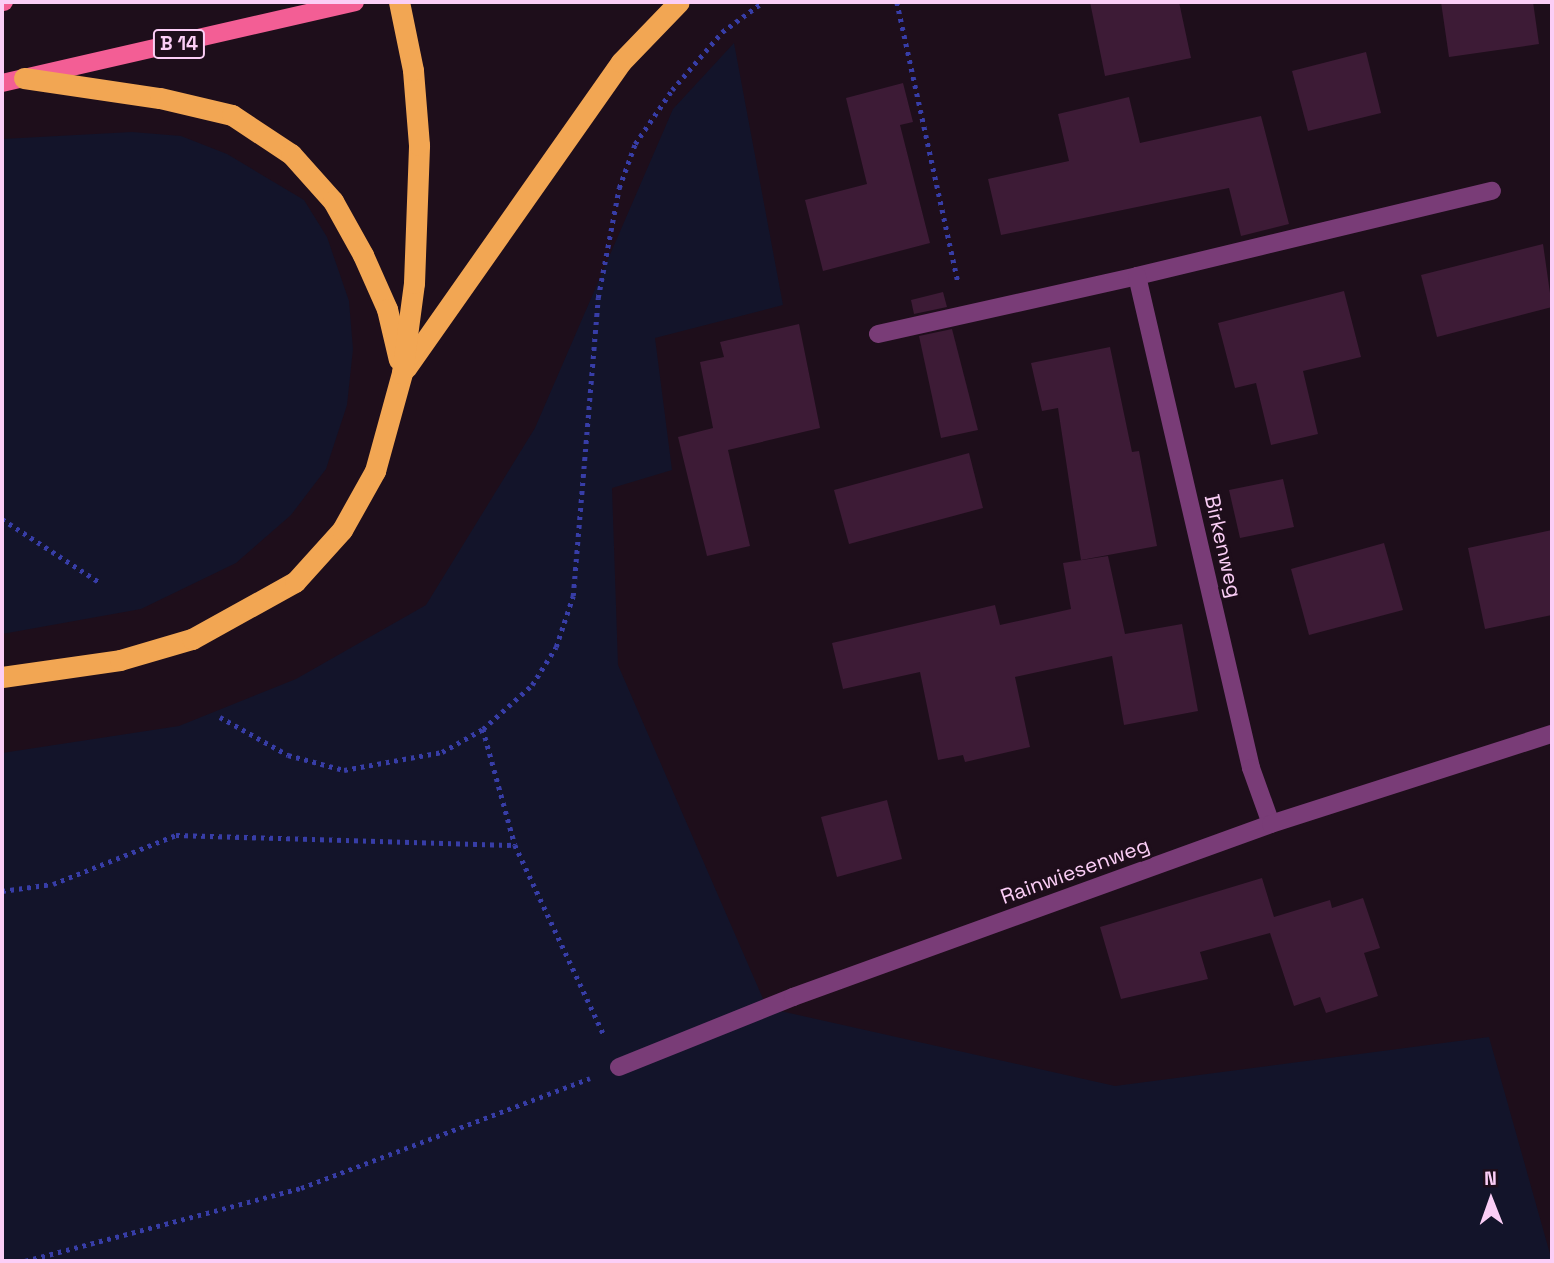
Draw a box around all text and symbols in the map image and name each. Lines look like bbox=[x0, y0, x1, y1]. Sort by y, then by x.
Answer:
road number: B 14 bbox=[153, 28, 205, 60]
street label: Birkenweg bbox=[1199, 492, 1247, 600]
street label: Rainwiesenweg bbox=[997, 832, 1153, 910]
north arrow bbox=[1456, 1165, 1526, 1235]
text: N bbox=[1484, 1166, 1497, 1191]

